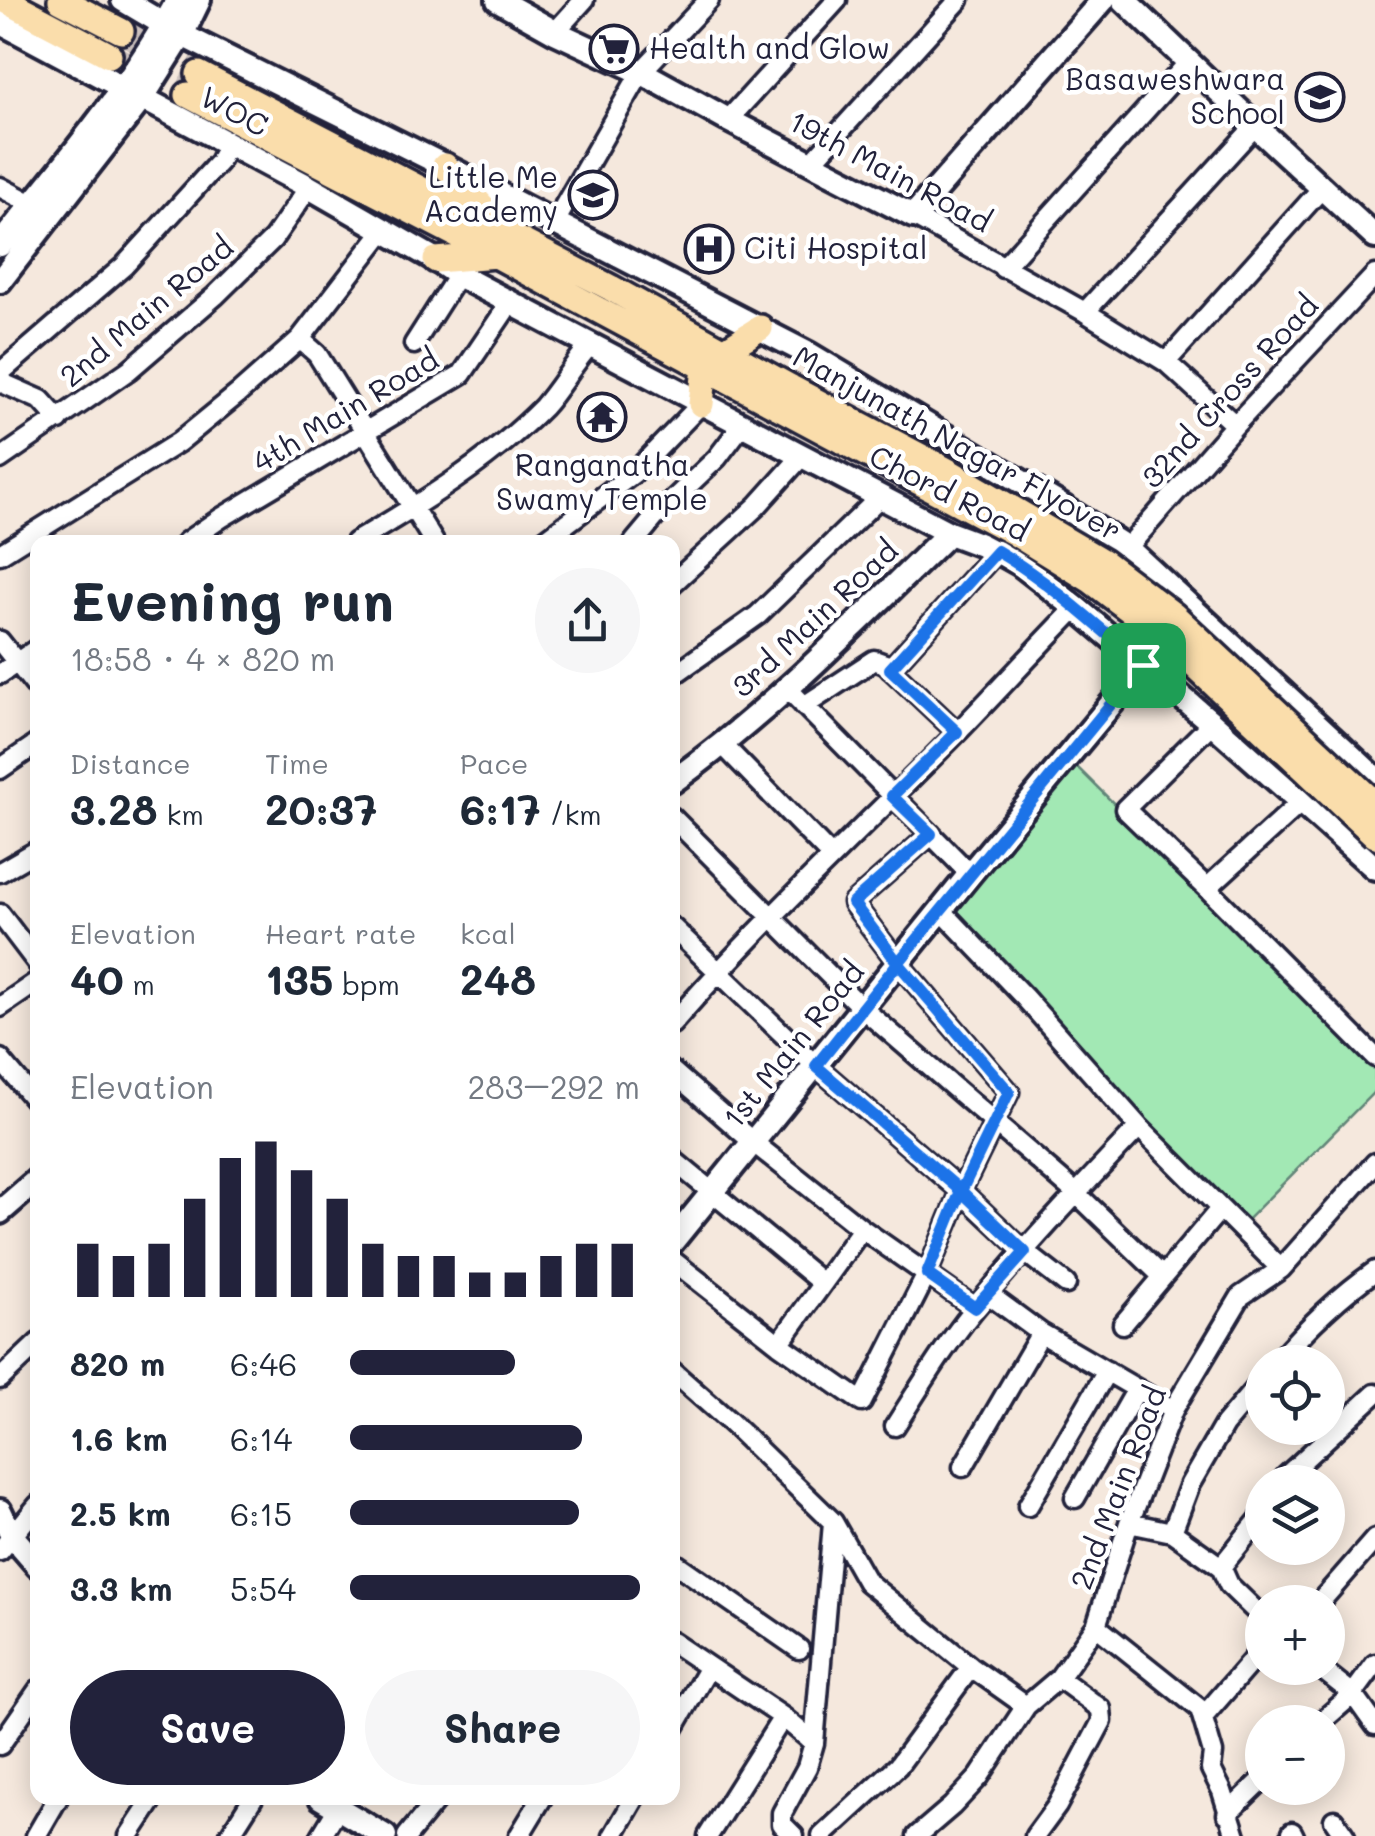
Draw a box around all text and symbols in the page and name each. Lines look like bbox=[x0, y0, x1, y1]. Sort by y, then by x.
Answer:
supermarket icon: Health and Glow bbox=[588, 23, 640, 75]
place label: Health and Glow bbox=[649, 27, 890, 67]
place label: Basaweshwara School bbox=[1065, 58, 1285, 132]
school or university icon: Basaweshwara School bbox=[1294, 71, 1346, 123]
street label: WOC bbox=[194, 76, 276, 145]
street label: 19th Main Road bbox=[783, 100, 999, 240]
place label: Little Me Academy bbox=[424, 156, 558, 230]
school or university icon: Little Me Academy bbox=[567, 169, 619, 221]
hospital icon: Citi Hospital bbox=[683, 223, 735, 275]
street label: 2nd Main Road bbox=[51, 226, 241, 395]
place label: Citi Hospital bbox=[744, 227, 927, 267]
street label: 32nd Cross Road bbox=[1131, 285, 1326, 496]
street label: Manjunath Nagar Flyover bbox=[787, 335, 1129, 549]
street label: 4th Main Road bbox=[245, 338, 445, 481]
temple icon: Ranganatha Swamy Temple bbox=[576, 391, 628, 443]
street label: Chord Road bbox=[863, 435, 1037, 550]
place label: Ranganatha Swamy Temple bbox=[496, 444, 708, 518]
street label: 3rd Main Road bbox=[722, 530, 906, 705]
text: Evening run bbox=[70, 563, 394, 635]
button: share bbox=[535, 568, 640, 673]
pin bbox=[1101, 623, 1186, 708]
text: 18:58 · 4 × 820 m bbox=[70, 637, 335, 679]
icon: arrive bbox=[1116, 638, 1171, 693]
text: Distance bbox=[70, 745, 191, 781]
text: Time bbox=[265, 745, 329, 781]
text: Pace bbox=[460, 745, 528, 781]
text: 3.28 bbox=[70, 781, 158, 836]
text: 20:37 bbox=[265, 781, 377, 836]
text: 6:17 bbox=[460, 781, 541, 836]
text: km bbox=[158, 796, 204, 832]
text: /km bbox=[541, 796, 602, 832]
text: Elevation bbox=[70, 915, 196, 951]
text: Heart rate bbox=[265, 915, 416, 951]
text: kcal bbox=[460, 915, 516, 951]
text: 40 bbox=[70, 951, 124, 1006]
text: 135 bbox=[265, 951, 333, 1006]
text: 248 bbox=[460, 951, 536, 1006]
street label: 1st Main Road bbox=[713, 952, 872, 1135]
text: m bbox=[124, 966, 155, 1002]
text: bpm bbox=[333, 966, 400, 1002]
text: Elevation bbox=[70, 1065, 214, 1107]
text: 283–292 m bbox=[468, 1065, 640, 1107]
text: 820 m bbox=[70, 1342, 165, 1384]
text: 6:46 bbox=[230, 1342, 297, 1384]
map controls bbox=[1245, 1345, 1345, 1805]
button: locate bbox=[1245, 1345, 1345, 1445]
street label: 2nd Main Road bbox=[1060, 1380, 1174, 1595]
text: 1.6 km bbox=[70, 1417, 168, 1459]
text: 6:14 bbox=[230, 1417, 292, 1459]
button: layers bbox=[1245, 1465, 1345, 1565]
text: 2.5 km bbox=[70, 1492, 171, 1534]
text: 6:15 bbox=[230, 1492, 292, 1534]
text: 3.3 km bbox=[70, 1567, 172, 1609]
text: 5:54 bbox=[230, 1567, 296, 1609]
button: + bbox=[1245, 1585, 1345, 1685]
button: Save bbox=[70, 1670, 345, 1785]
button: Share bbox=[365, 1670, 640, 1785]
button: − bbox=[1245, 1705, 1345, 1805]

